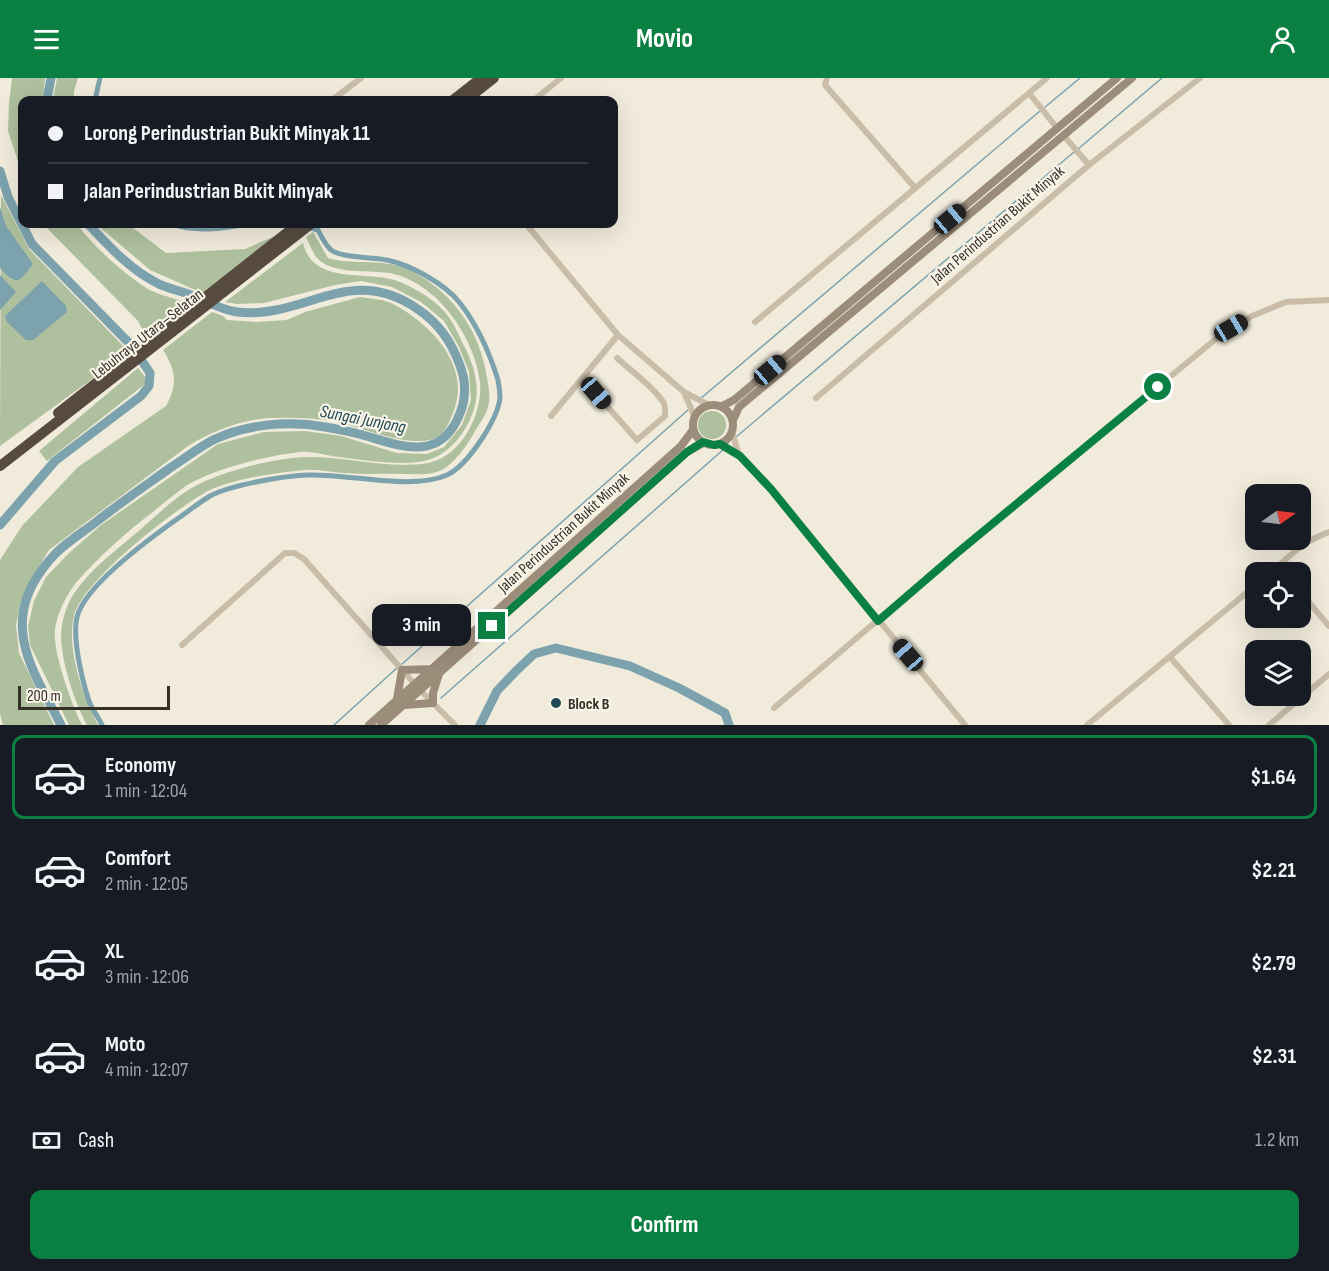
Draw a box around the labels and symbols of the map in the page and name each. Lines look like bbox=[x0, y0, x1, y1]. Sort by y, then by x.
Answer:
street label: Jalan Perindustrian Bukit Minyak bbox=[927, 162, 1069, 289]
car bbox=[930, 201, 970, 237]
street label: Lebuhraya Utara–Selatan bbox=[89, 285, 207, 383]
car bbox=[1211, 311, 1251, 345]
car bbox=[750, 352, 790, 388]
route start bbox=[1144, 373, 1171, 400]
car bbox=[577, 374, 615, 412]
water label: Sungai Junjong bbox=[318, 401, 408, 438]
street label: Jalan Perindustrian Bukit Minyak bbox=[494, 469, 634, 598]
north arrow bbox=[1245, 484, 1311, 550]
callout: 3 min bbox=[372, 605, 471, 647]
route end bbox=[478, 612, 505, 639]
car bbox=[889, 636, 927, 674]
scale bar bbox=[18, 683, 170, 710]
place label: Block B bbox=[568, 695, 610, 714]
marker: Block B bbox=[549, 696, 563, 710]

